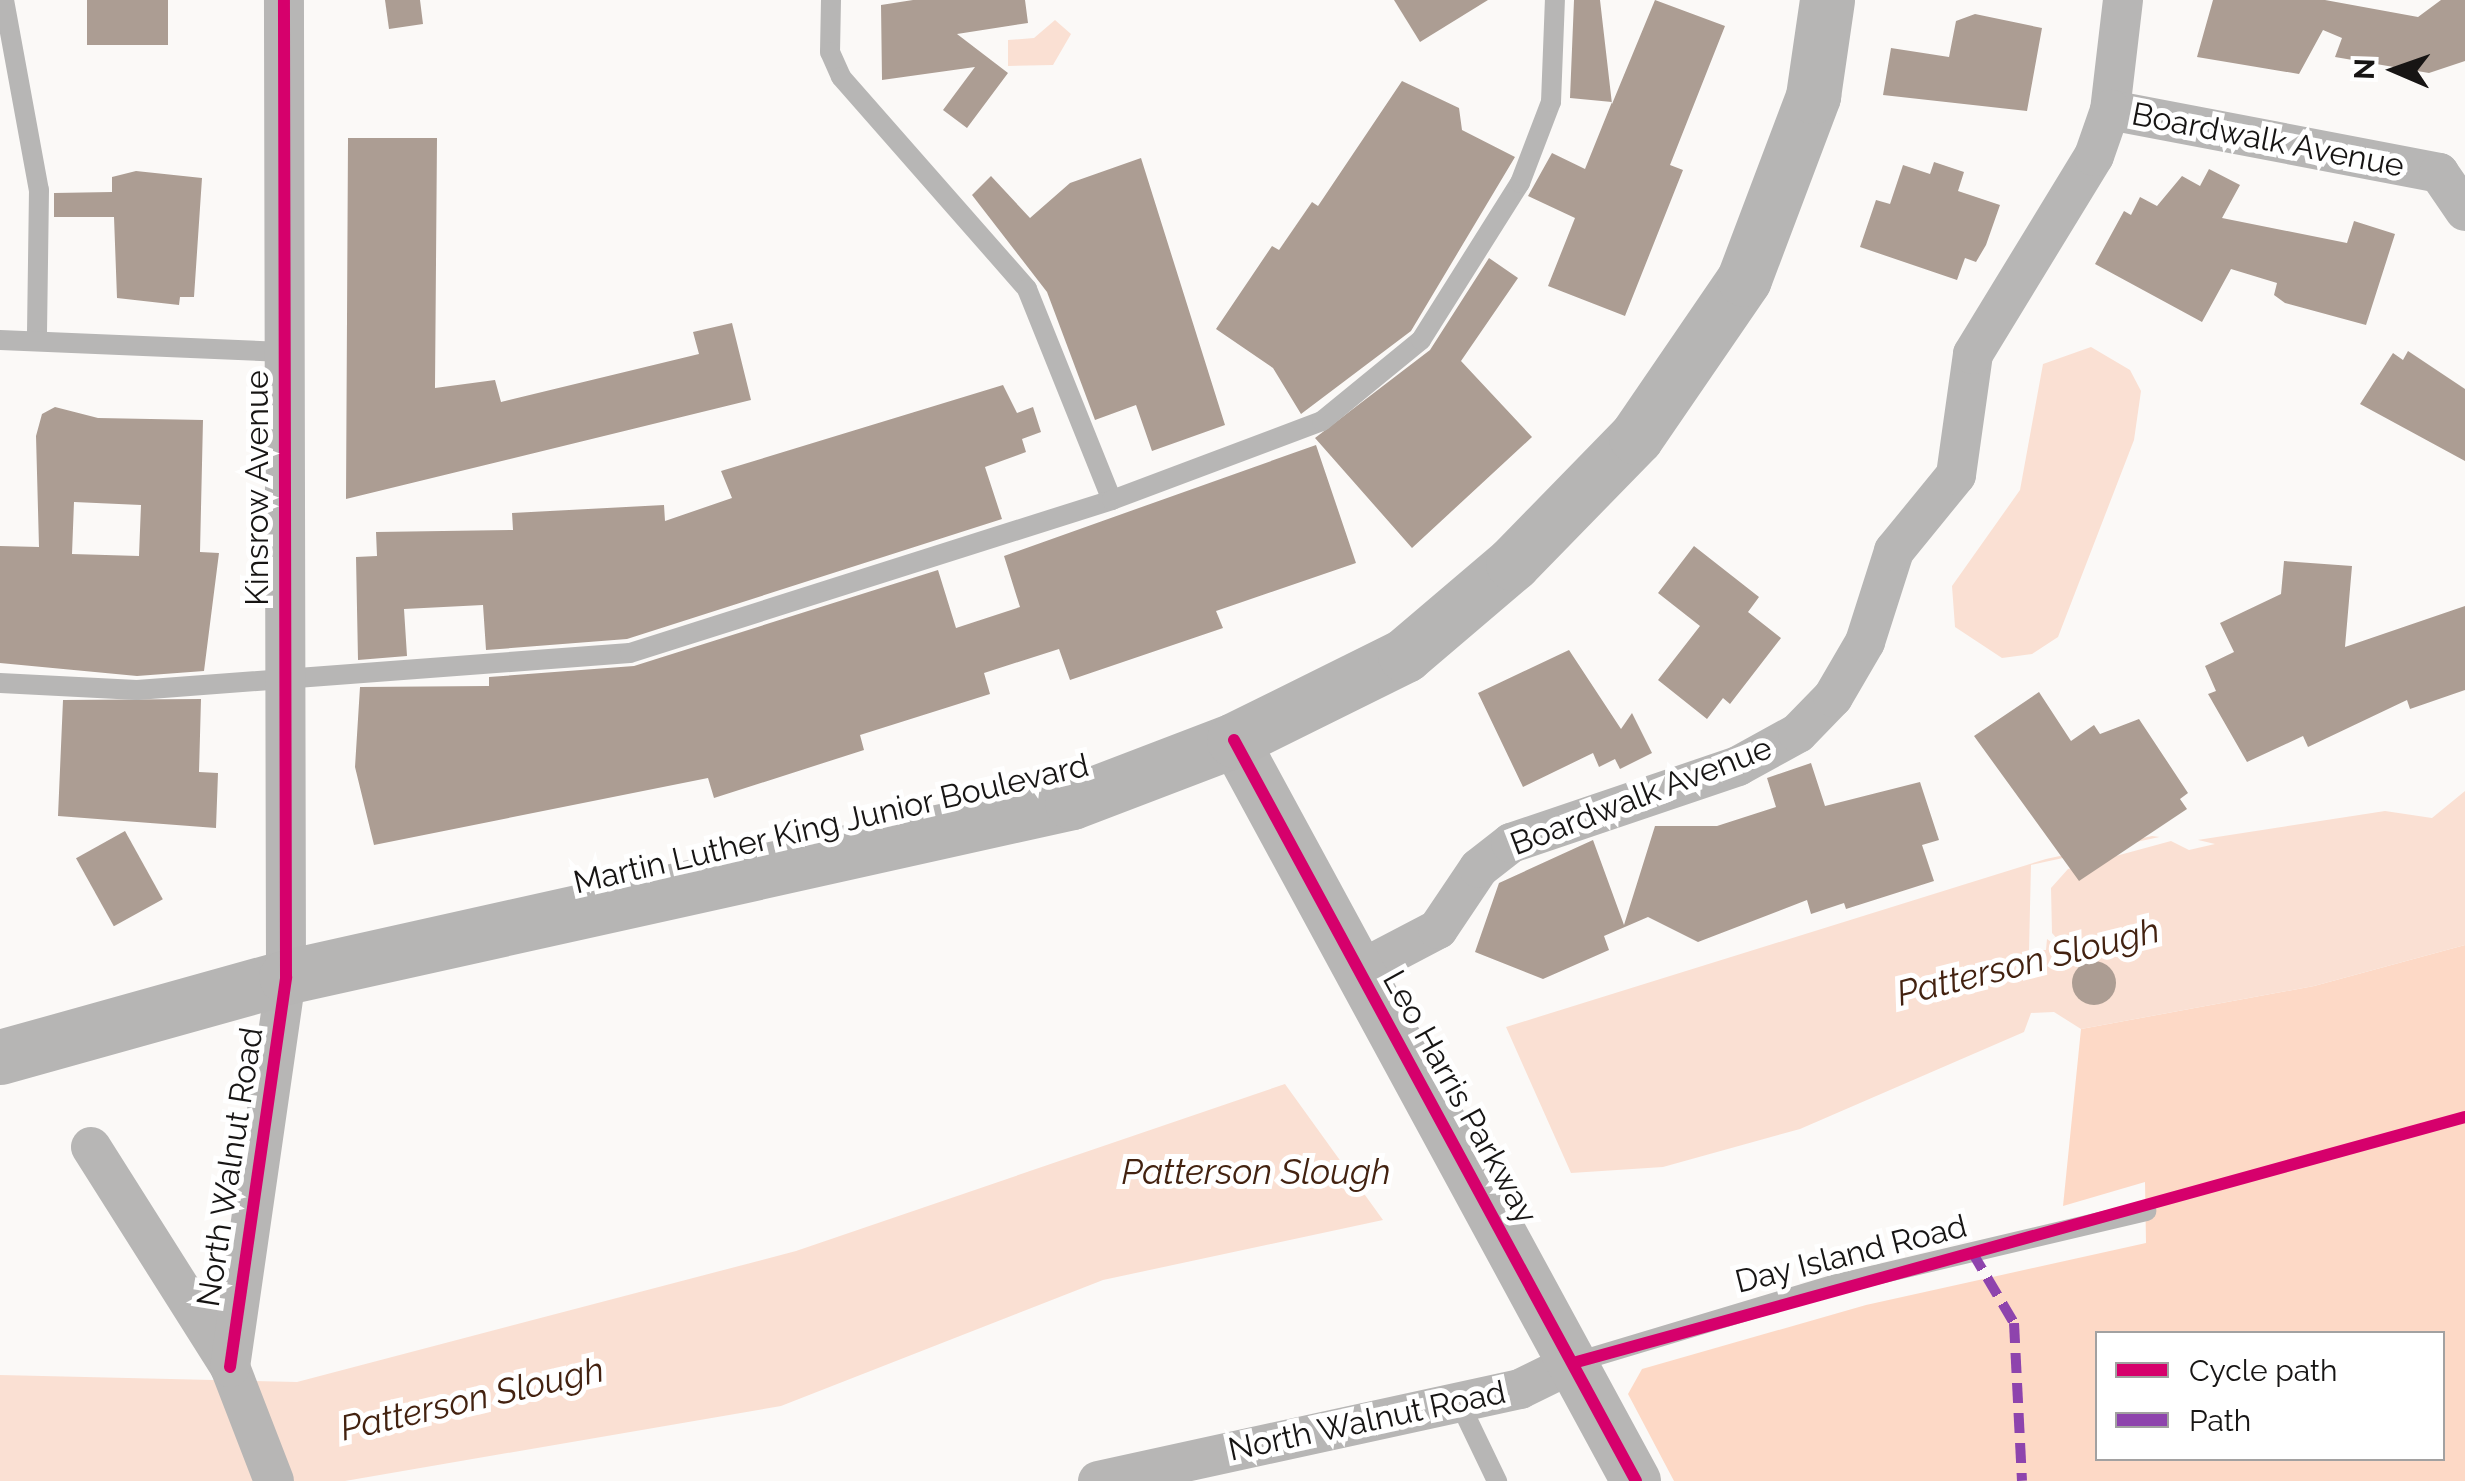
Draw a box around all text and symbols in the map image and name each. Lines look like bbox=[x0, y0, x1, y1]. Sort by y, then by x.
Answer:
north arrow bbox=[2345, 20, 2445, 120]
text: N bbox=[2348, 58, 2381, 80]
street label: Boardwalk Avenue bbox=[2128, 95, 2408, 185]
street label: Kinsrow Avenue bbox=[238, 369, 276, 607]
street label: Boardwalk Avenue bbox=[1505, 728, 1777, 864]
street label: Martin Luther King Junior Boulevard bbox=[569, 746, 1093, 902]
water label: Patterson Slough bbox=[1892, 909, 2164, 1015]
street label: Leo Harris Parkway bbox=[1374, 964, 1546, 1230]
street label: North Walnut Road bbox=[189, 1024, 271, 1310]
water label: Patterson Slough bbox=[1121, 1151, 1391, 1193]
street label: Day Island Road bbox=[1731, 1207, 1971, 1301]
legend bbox=[2095, 1331, 2445, 1461]
water label: Patterson Slough bbox=[336, 1348, 608, 1450]
text: Cycle path bbox=[2189, 1353, 2337, 1388]
street label: North Walnut Road bbox=[1224, 1373, 1510, 1469]
text: Path bbox=[2189, 1403, 2251, 1438]

